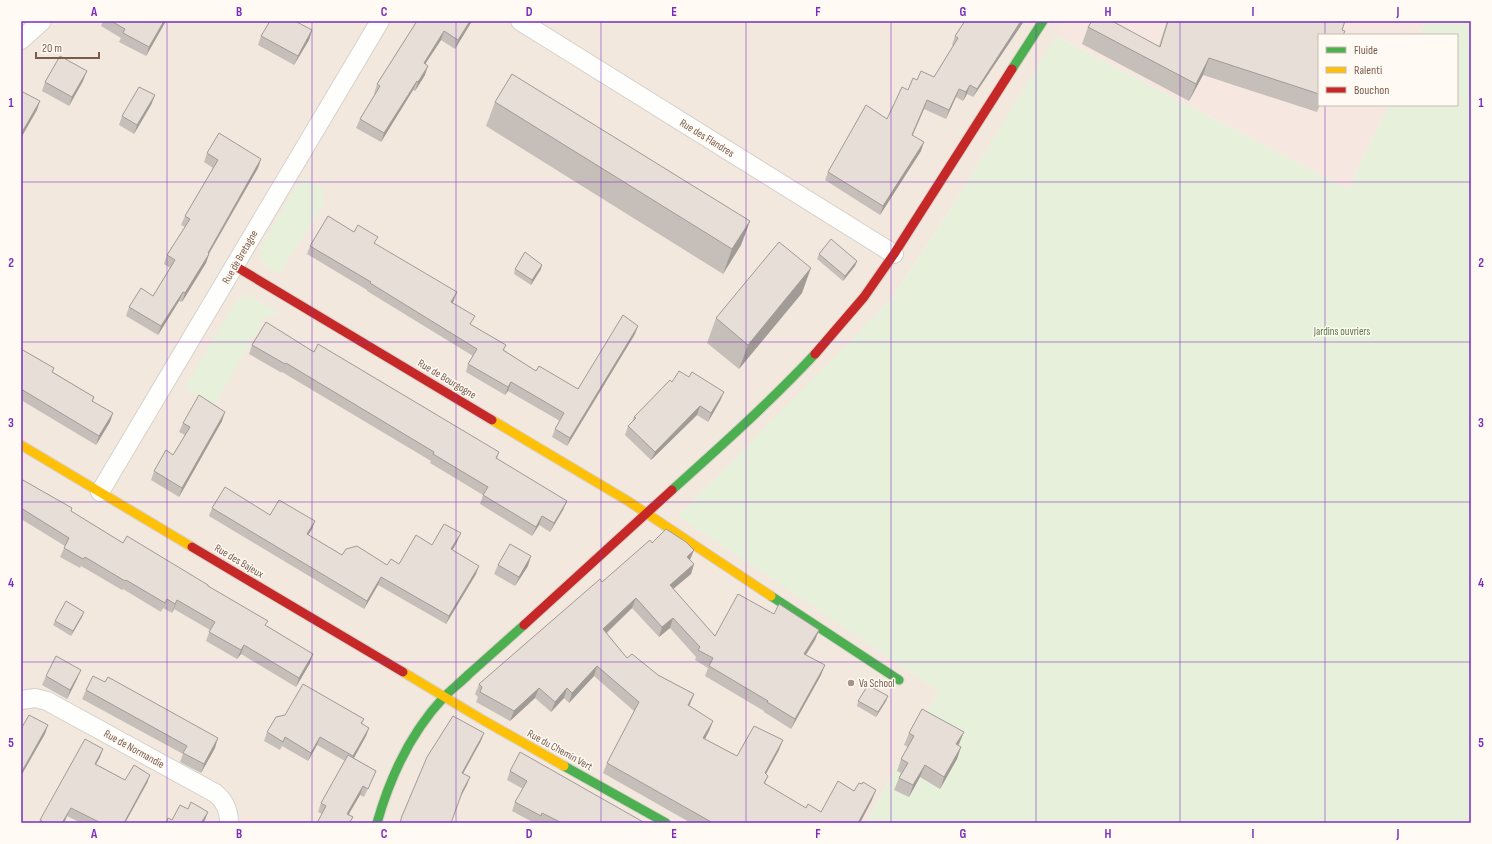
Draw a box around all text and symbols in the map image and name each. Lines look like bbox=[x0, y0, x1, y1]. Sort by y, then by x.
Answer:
text: A bbox=[90, 4, 98, 20]
text: B bbox=[236, 4, 242, 20]
text: C bbox=[381, 4, 388, 20]
text: D bbox=[526, 4, 533, 20]
text: E bbox=[671, 4, 677, 20]
text: F bbox=[815, 4, 821, 20]
text: G bbox=[960, 4, 967, 20]
text: H bbox=[1105, 4, 1112, 20]
text: I bbox=[1252, 4, 1255, 20]
text: J bbox=[1396, 4, 1400, 20]
scale bar bbox=[36, 34, 99, 60]
legend bbox=[1318, 34, 1458, 106]
text: 20 m bbox=[42, 41, 62, 56]
text: Fluide bbox=[1354, 43, 1378, 58]
text: Ralenti bbox=[1354, 63, 1382, 78]
text: Bouchon bbox=[1354, 83, 1389, 98]
text: 1 bbox=[8, 95, 14, 111]
text: 1 bbox=[1478, 95, 1484, 111]
street label: Rue des Flandres bbox=[677, 116, 737, 160]
street label: Rue de Bretagne bbox=[219, 228, 261, 286]
text: 2 bbox=[8, 255, 14, 271]
text: 2 bbox=[1478, 255, 1484, 271]
park label: Jardins ouvriers bbox=[1313, 325, 1370, 338]
street label: Rue de Bourgogne bbox=[415, 356, 479, 402]
text: 3 bbox=[8, 415, 14, 431]
text: 3 bbox=[1478, 415, 1484, 431]
street label: Rue des Bajeux bbox=[212, 541, 266, 581]
text: 4 bbox=[8, 575, 14, 591]
text: 4 bbox=[1478, 575, 1484, 591]
place label: Va School bbox=[859, 677, 895, 690]
marker: Va School bbox=[846, 678, 856, 688]
street label: Rue de Normandie bbox=[102, 727, 166, 771]
street label: Rue du Chemin Vert bbox=[525, 727, 595, 774]
text: 5 bbox=[8, 735, 14, 751]
text: 5 bbox=[1478, 735, 1484, 751]
text: A bbox=[90, 826, 98, 842]
text: B bbox=[236, 826, 242, 842]
text: C bbox=[381, 826, 388, 842]
text: D bbox=[526, 826, 533, 842]
text: E bbox=[671, 826, 677, 842]
text: F bbox=[815, 826, 821, 842]
text: G bbox=[960, 826, 967, 842]
text: H bbox=[1105, 826, 1112, 842]
text: I bbox=[1252, 826, 1255, 842]
text: J bbox=[1396, 826, 1400, 842]

